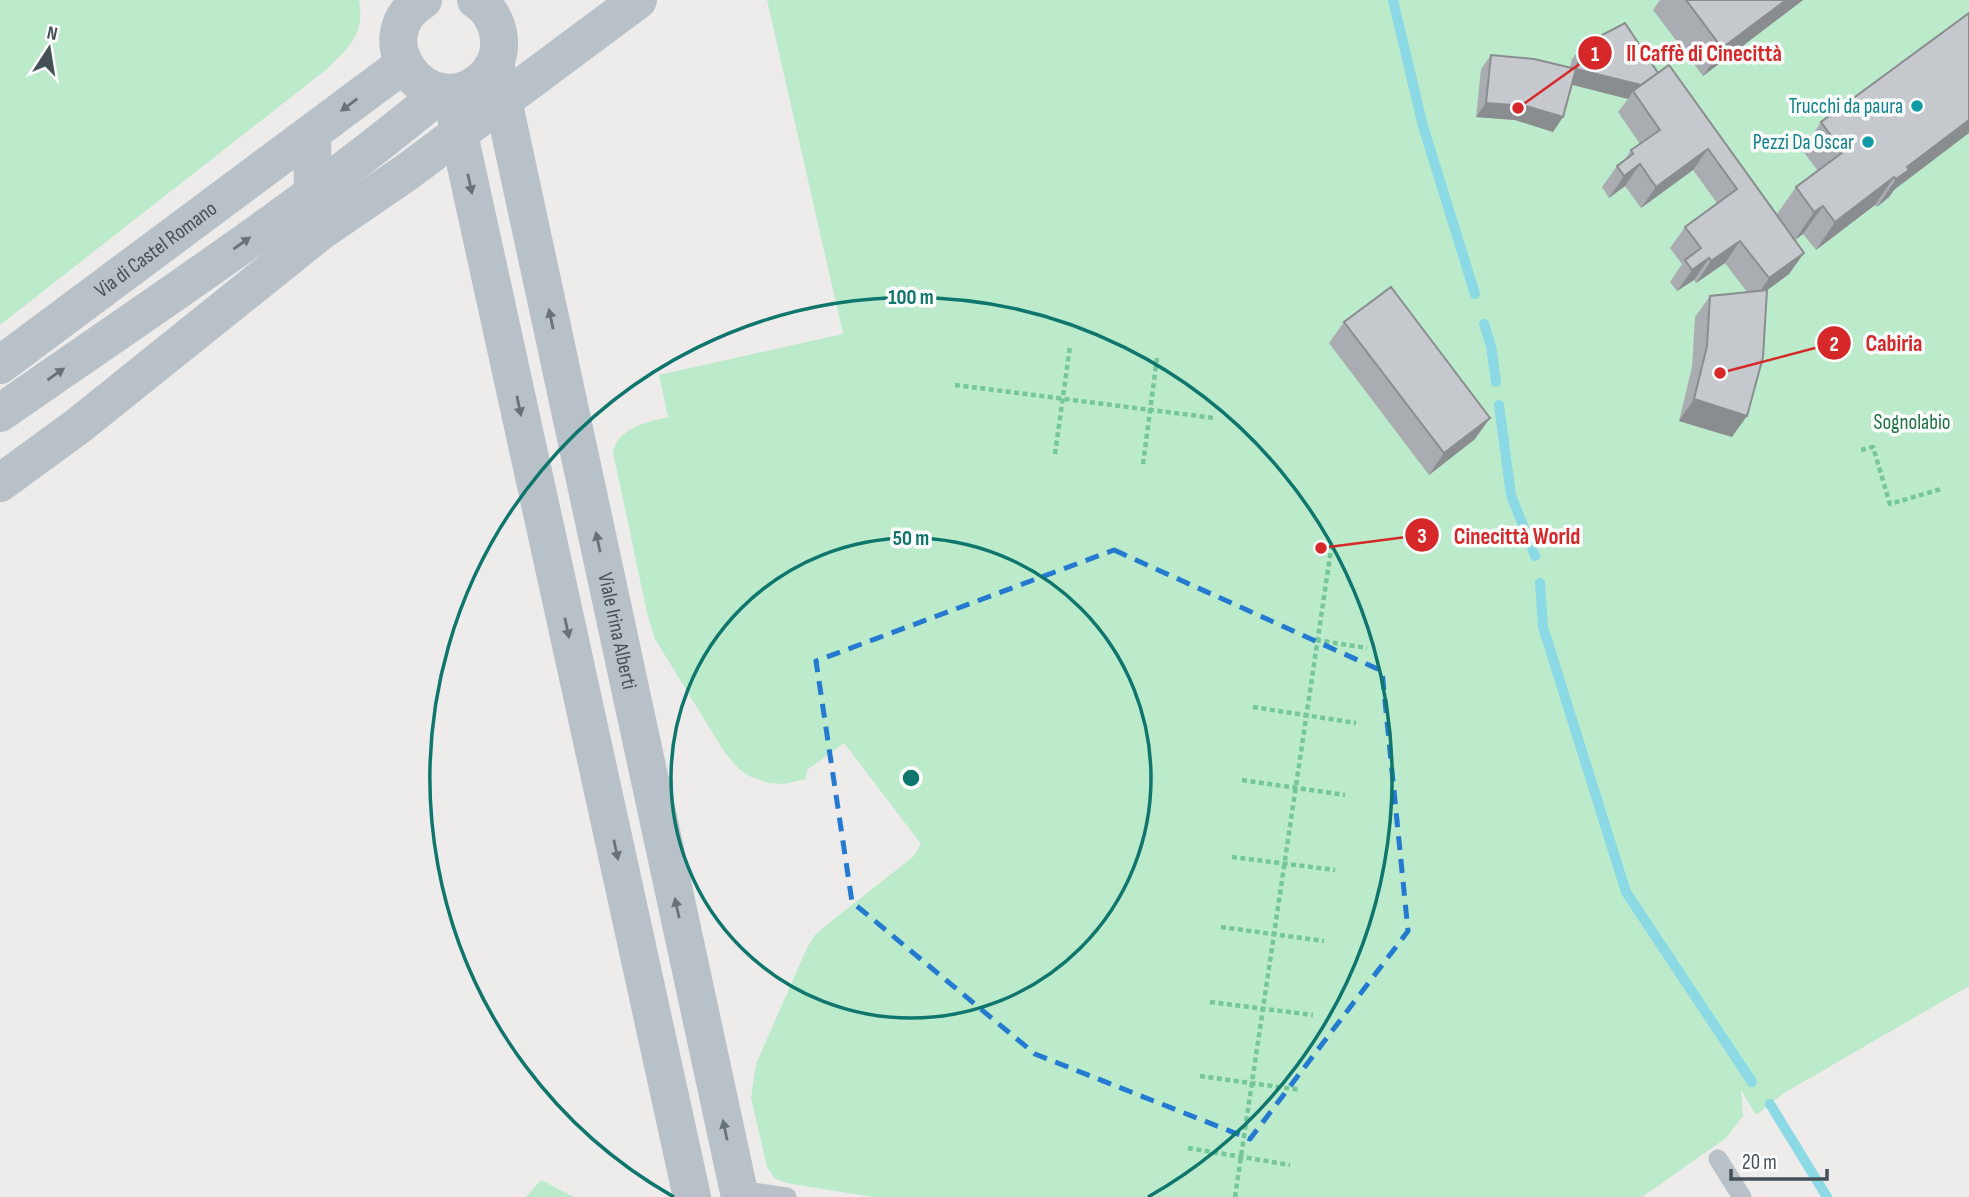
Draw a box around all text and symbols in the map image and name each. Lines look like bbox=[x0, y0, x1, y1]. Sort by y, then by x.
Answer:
north arrow bbox=[14, 14, 84, 84]
text: N bbox=[45, 22, 60, 46]
callout: Il Caffè di Cinecittà bbox=[1577, 31, 1796, 75]
text: Il Caffè di Cinecittà bbox=[1626, 40, 1782, 68]
text: 1 bbox=[1591, 42, 1599, 67]
place label: Trucchi da paura bbox=[1789, 94, 1903, 119]
one-way arrow bbox=[340, 98, 358, 112]
marker: Trucchi da paura bbox=[1909, 98, 1925, 114]
place label: Pezzi Da Oscar bbox=[1753, 130, 1854, 155]
marker: Pezzi Da Oscar bbox=[1860, 134, 1876, 150]
one-way arrow bbox=[465, 173, 476, 195]
street label: Via di Castel Romano bbox=[90, 196, 221, 303]
one-way arrow bbox=[233, 236, 251, 250]
text: 100 m bbox=[888, 285, 934, 310]
one-way arrow bbox=[545, 308, 556, 330]
callout: Cabiria bbox=[1817, 321, 1937, 365]
text: Cabiria bbox=[1866, 330, 1922, 358]
text: 2 bbox=[1829, 332, 1839, 357]
one-way arrow bbox=[47, 367, 65, 381]
one-way arrow bbox=[513, 395, 524, 417]
park label: Sognolabio bbox=[1873, 410, 1951, 435]
callout: Cinecittà World bbox=[1405, 513, 1594, 557]
text: Cinecittà World bbox=[1454, 523, 1580, 551]
text: 3 bbox=[1417, 524, 1427, 549]
text: 50 m bbox=[893, 526, 929, 551]
one-way arrow bbox=[593, 531, 604, 553]
street label: Viale Irina Alberti bbox=[593, 570, 642, 692]
one-way arrow bbox=[562, 617, 573, 639]
centre of rings bbox=[899, 766, 923, 790]
one-way arrow bbox=[610, 839, 621, 861]
one-way arrow bbox=[672, 897, 683, 919]
one-way arrow bbox=[719, 1119, 730, 1141]
scale bar bbox=[1731, 1138, 1827, 1182]
text: 20 m bbox=[1742, 1150, 1777, 1175]

